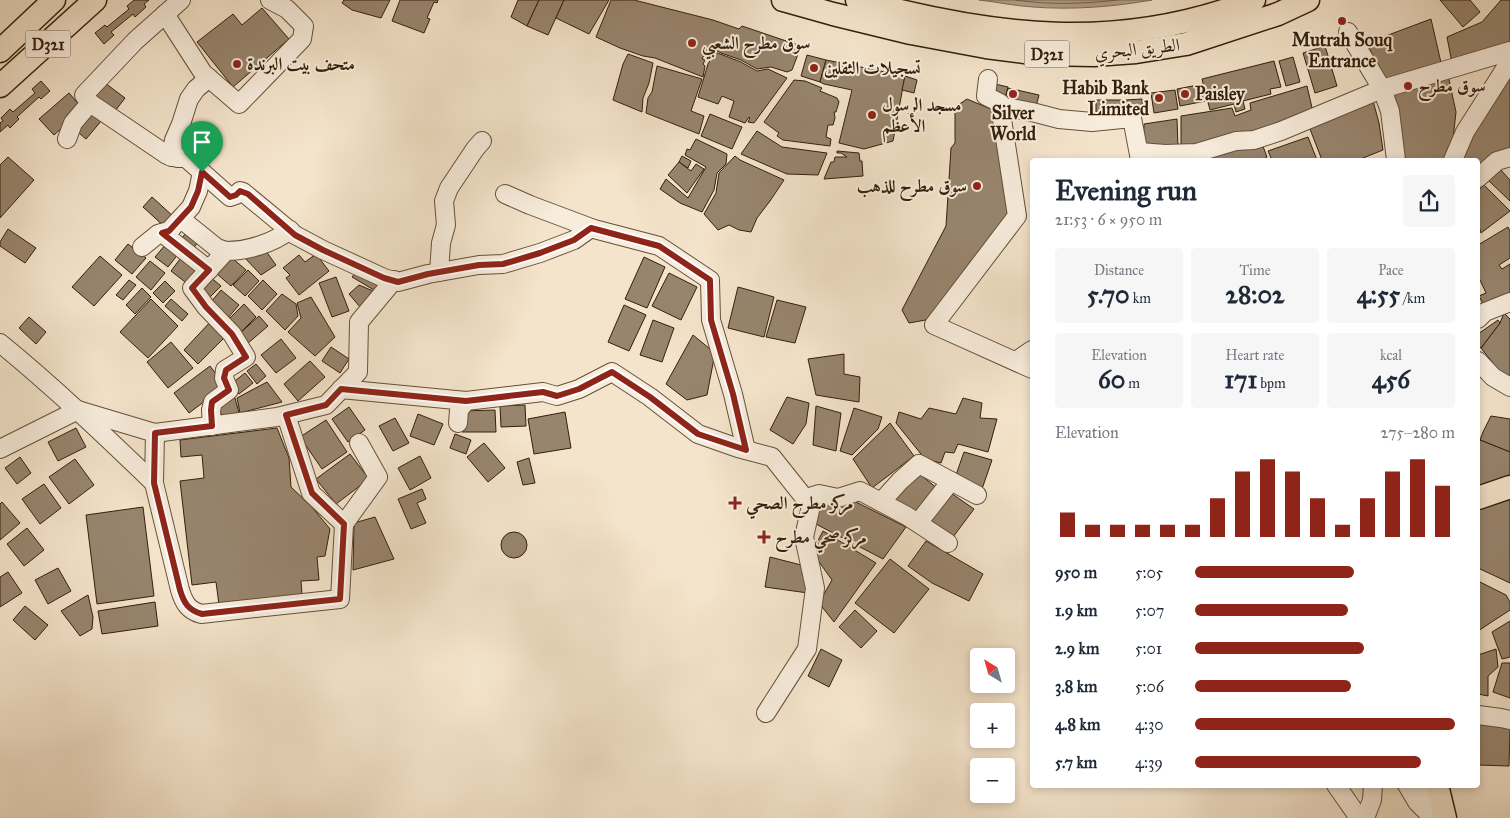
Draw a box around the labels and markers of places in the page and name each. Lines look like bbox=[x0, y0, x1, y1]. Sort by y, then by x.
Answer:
marker: Mutrah Souq Entrance bbox=[1336, 15, 1348, 27]
place label: Mutrah Souq Entrance bbox=[1292, 29, 1394, 72]
place label: سوق مطرح الشعبي bbox=[702, 32, 811, 60]
marker: سوق مطرح الشعبي bbox=[686, 37, 698, 49]
place label: متحف بيت البرندة bbox=[247, 53, 355, 75]
place label: تسجيلات الثقلين bbox=[824, 57, 921, 79]
marker: متحف بيت البرندة bbox=[231, 58, 243, 70]
marker: تسجيلات الثقلين bbox=[808, 62, 820, 74]
place label: سوق مطرح bbox=[1418, 75, 1486, 102]
place label: Habib Bank Limited bbox=[1062, 77, 1150, 120]
marker: سوق مطرح bbox=[1402, 80, 1414, 92]
place label: Paisley bbox=[1195, 83, 1246, 106]
marker: Silver World bbox=[1007, 88, 1019, 100]
marker: Paisley bbox=[1179, 88, 1191, 100]
marker: Habib Bank Limited bbox=[1153, 92, 1165, 104]
place label: مسجد الرسول الأعظم bbox=[882, 94, 962, 143]
place label: Silver World bbox=[990, 102, 1037, 145]
marker: مسجد الرسول الأعظم bbox=[866, 109, 878, 121]
pin bbox=[181, 121, 223, 172]
place label: سوق مطرح للذهب bbox=[857, 175, 967, 202]
marker: سوق مطرح للذهب bbox=[971, 180, 983, 192]
place label: مركز مطرح الصحي bbox=[746, 492, 853, 520]
marker: مركز مطرح الصحي bbox=[728, 496, 742, 510]
place label: مركز صحي مطرح bbox=[775, 526, 867, 554]
marker: مركز صحي مطرح bbox=[757, 530, 771, 544]

